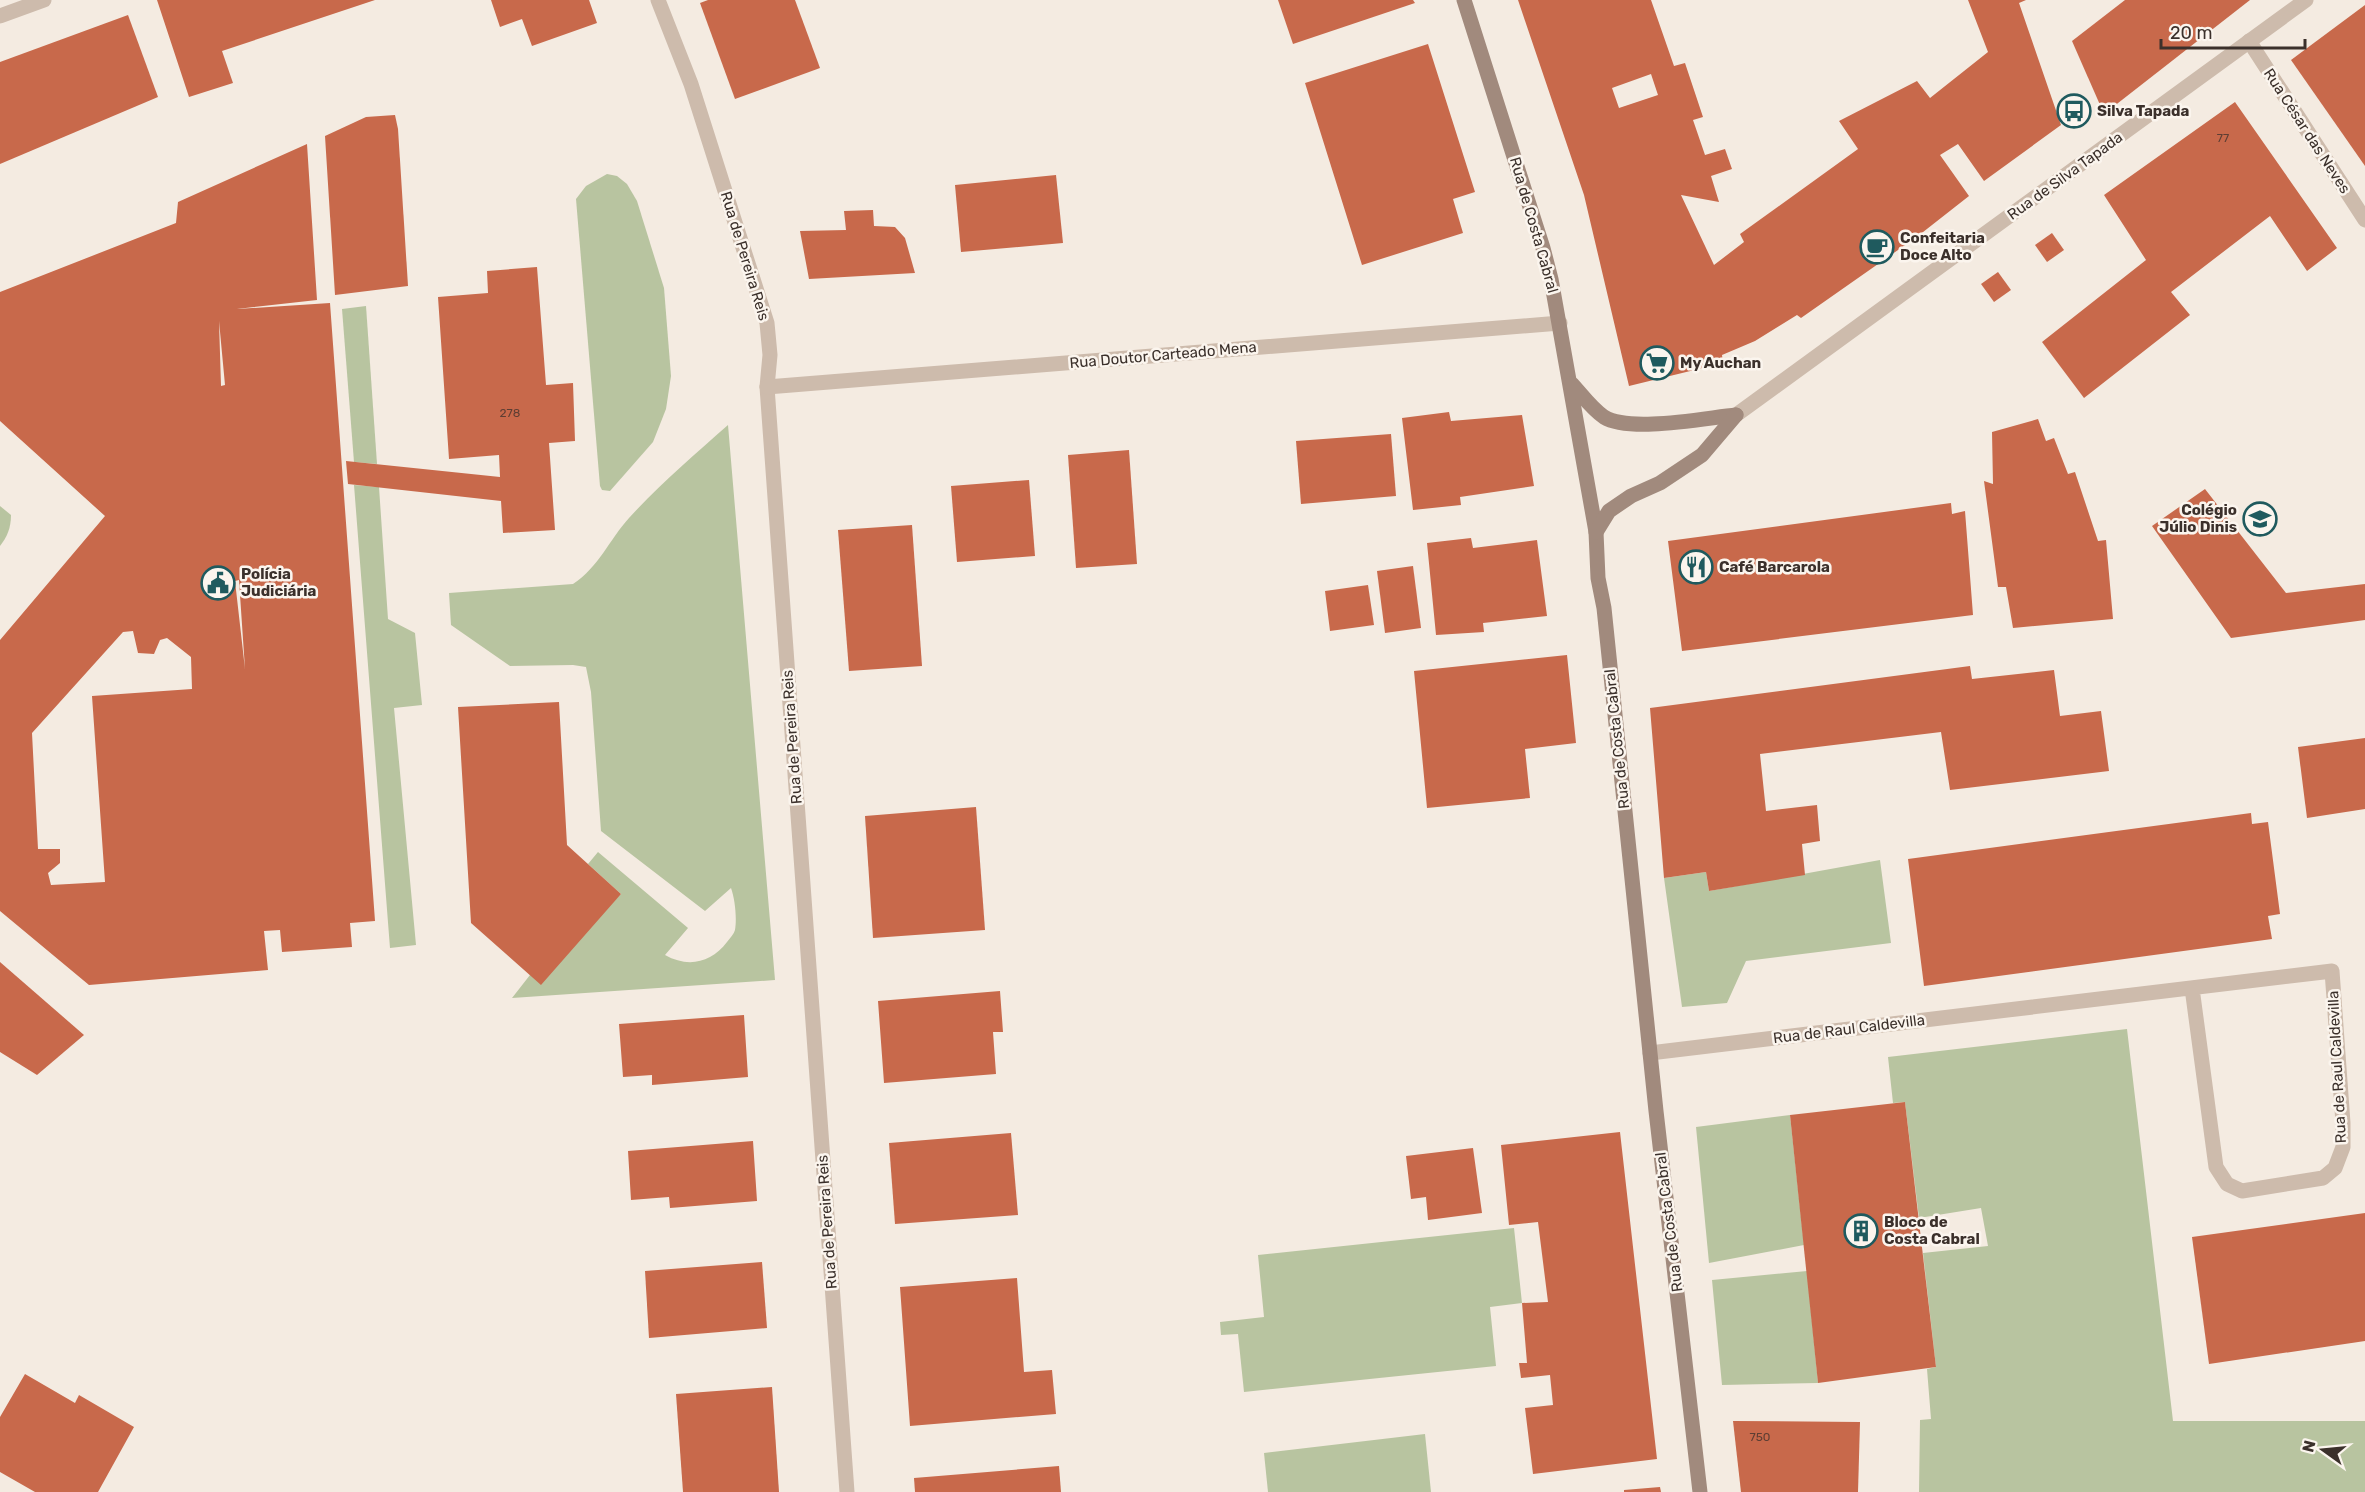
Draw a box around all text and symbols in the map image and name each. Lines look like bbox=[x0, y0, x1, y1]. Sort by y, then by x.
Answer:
scale bar bbox=[2161, 12, 2305, 50]
text: 20 m bbox=[2170, 22, 2212, 44]
street label: Rua César das Neves bbox=[2260, 65, 2354, 197]
bus stop icon: Silva Tapada bbox=[2056, 93, 2092, 129]
place label: Silva Tapada bbox=[2097, 102, 2190, 120]
street label: Rua de Silva Tapada bbox=[2004, 128, 2126, 224]
house number: 77 bbox=[2217, 131, 2229, 145]
street label: Rua de Costa Cabral bbox=[1506, 155, 1562, 295]
street label: Rua de Pereira Reis bbox=[717, 189, 773, 323]
cafe icon: Confeitaria Doce Alto bbox=[1859, 229, 1895, 265]
place label: Confeitaria Doce Alto bbox=[1900, 229, 1985, 264]
street label: Rua Doutor Carteado Mena bbox=[1069, 338, 1257, 372]
supermarket icon: My Auchan bbox=[1639, 345, 1675, 381]
place label: My Auchan bbox=[1680, 354, 1761, 372]
house number: 278 bbox=[500, 406, 520, 420]
place label: Colégio Júlio Dinis bbox=[2159, 501, 2237, 536]
school or university icon: Colégio Júlio Dinis bbox=[2242, 501, 2278, 537]
restaurant icon: Café Barcarola bbox=[1678, 549, 1714, 585]
place label: Café Barcarola bbox=[1719, 558, 1830, 576]
public building icon: Polícia Judiciária bbox=[200, 565, 236, 601]
place label: Polícia Judiciária bbox=[241, 565, 316, 600]
street label: Rua de Costa Cabral bbox=[1601, 668, 1633, 810]
street label: Rua de Pereira Reis bbox=[778, 669, 806, 805]
street label: Rua de Raul Caldevilla bbox=[2324, 990, 2350, 1144]
street label: Rua de Raul Caldevilla bbox=[1772, 1011, 1926, 1047]
street label: Rua de Costa Cabral bbox=[1652, 1151, 1686, 1293]
street label: Rua de Pereira Reis bbox=[813, 1154, 841, 1290]
building icon: Bloco de Costa Cabral bbox=[1843, 1213, 1879, 1249]
place label: Bloco de Costa Cabral bbox=[1884, 1213, 1980, 1248]
north arrow bbox=[2293, 1420, 2353, 1480]
house number: 750 bbox=[1750, 1430, 1770, 1444]
text: N bbox=[2298, 1438, 2320, 1454]

